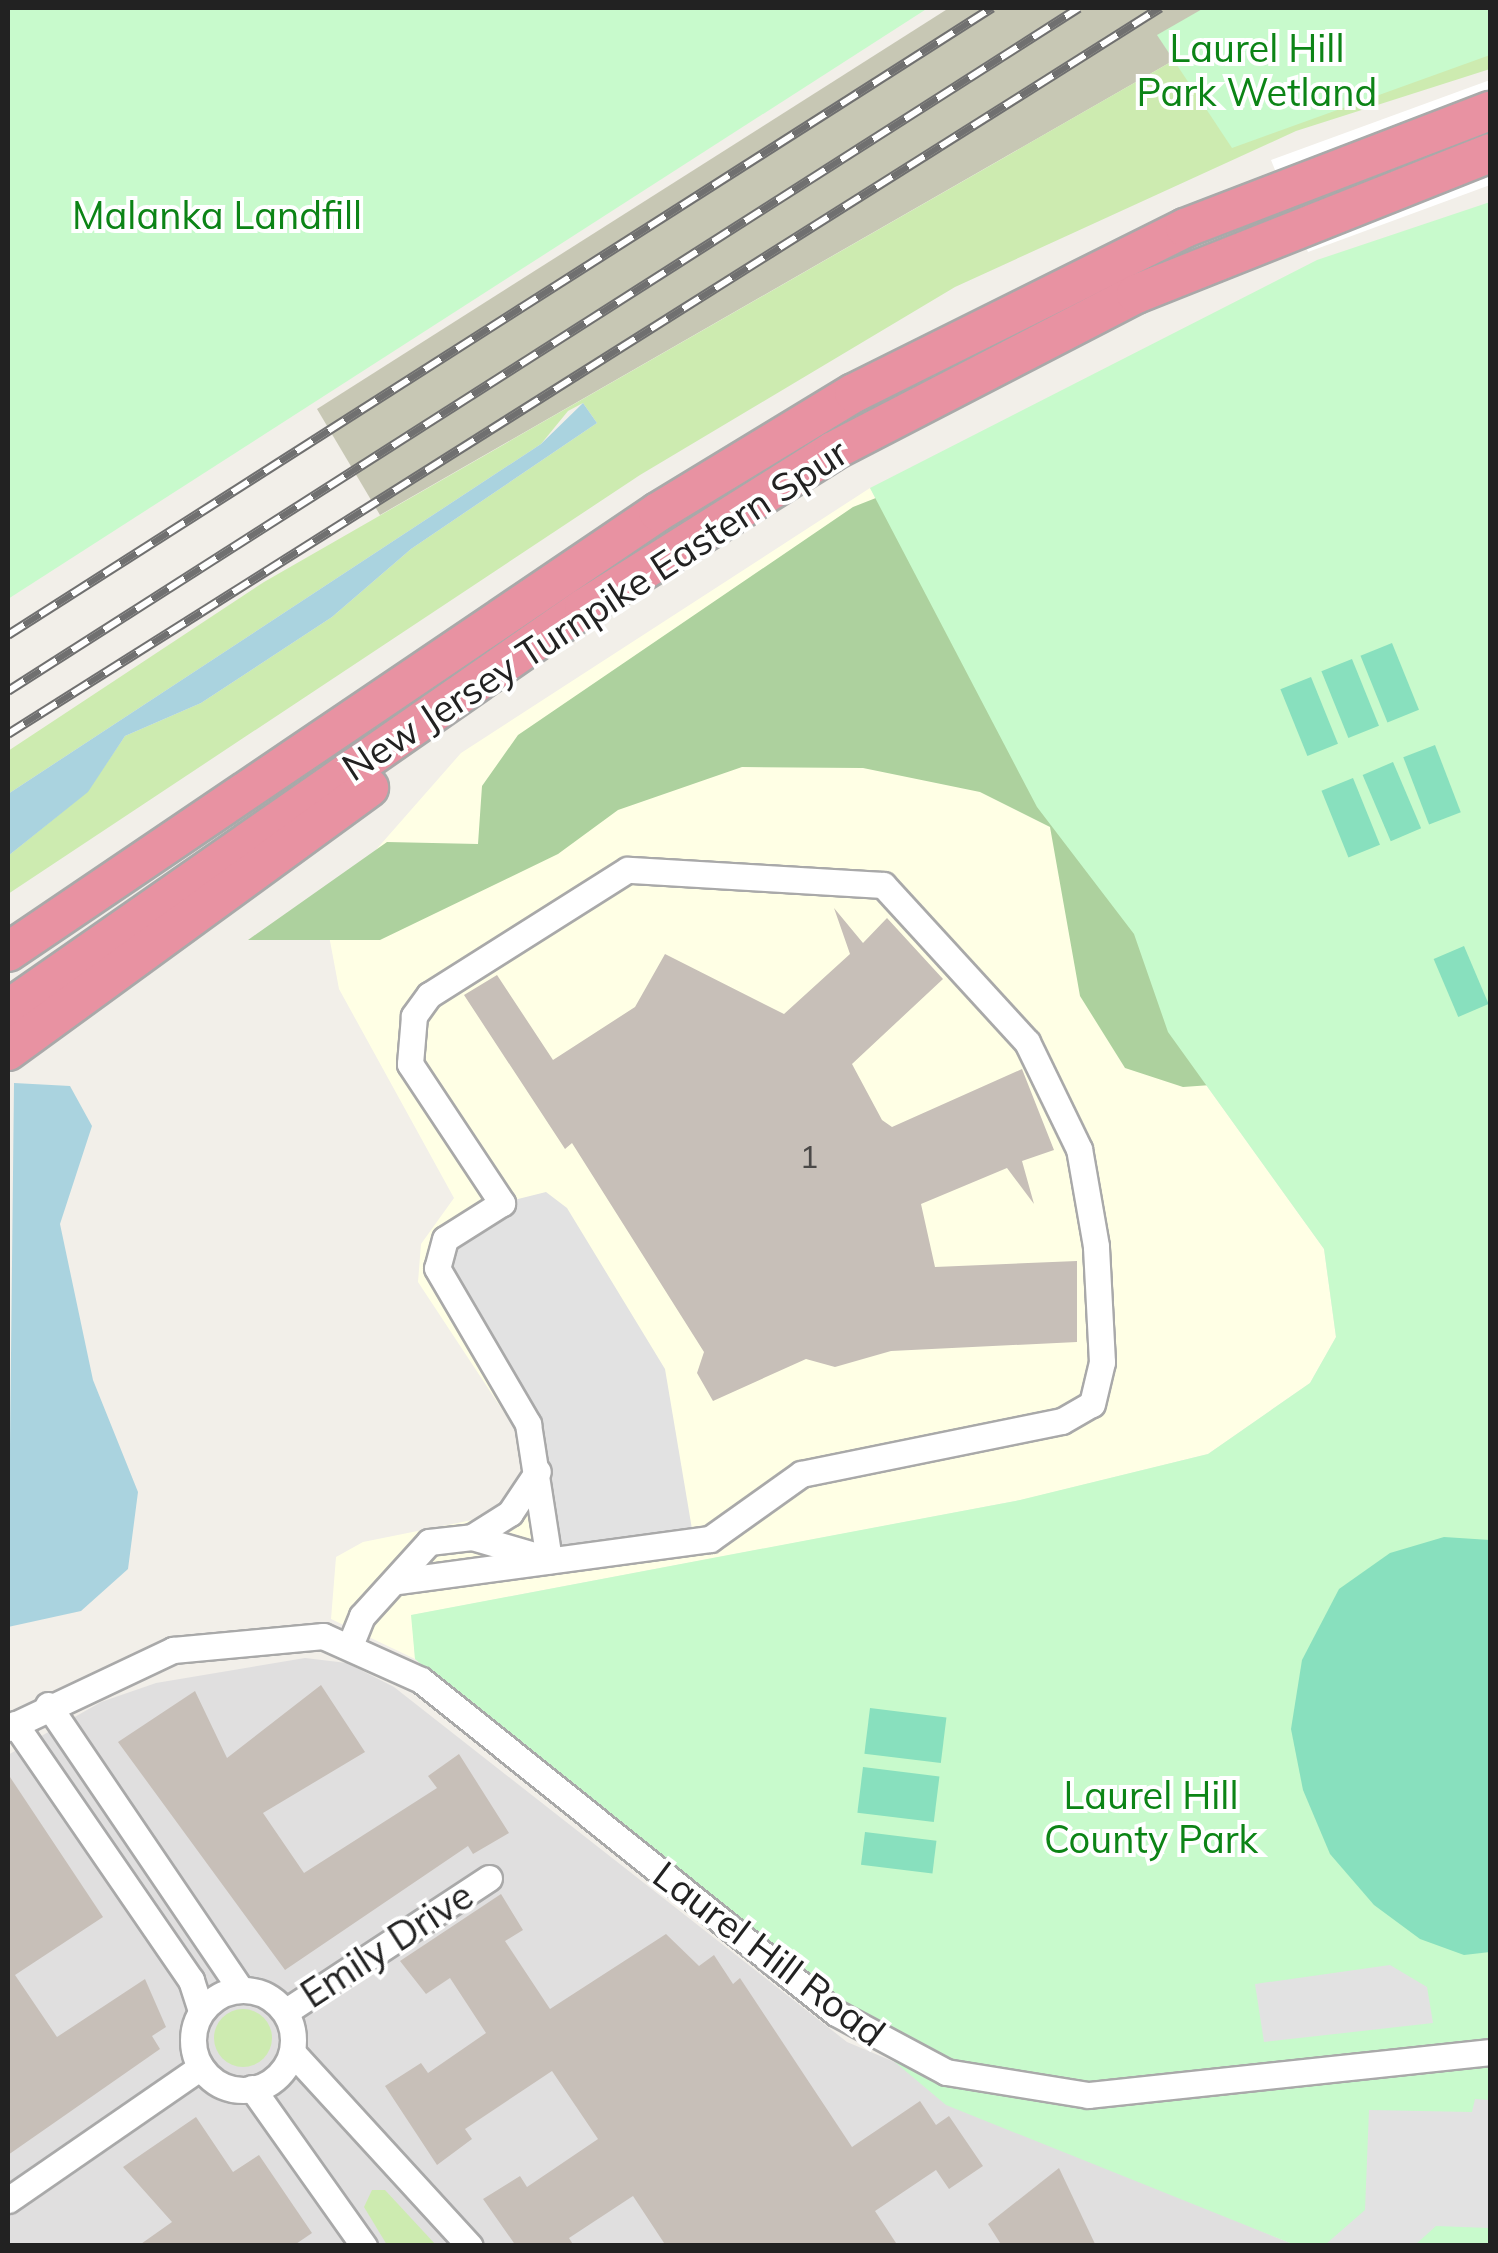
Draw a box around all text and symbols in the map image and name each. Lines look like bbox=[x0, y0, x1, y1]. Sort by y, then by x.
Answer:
park label: Laurel Hill Park Wetland bbox=[1137, 26, 1377, 115]
park label: Malanka Landfill bbox=[72, 193, 362, 239]
street label: New Jersey Turnpike Eastern Spur bbox=[334, 429, 856, 791]
house number: 1 bbox=[799, 1137, 819, 1175]
park label: Laurel Hill County Park bbox=[1044, 1773, 1258, 1862]
street label: Laurel Hill Road bbox=[644, 1852, 894, 2056]
street label: Emily Drive bbox=[293, 1873, 481, 2017]

